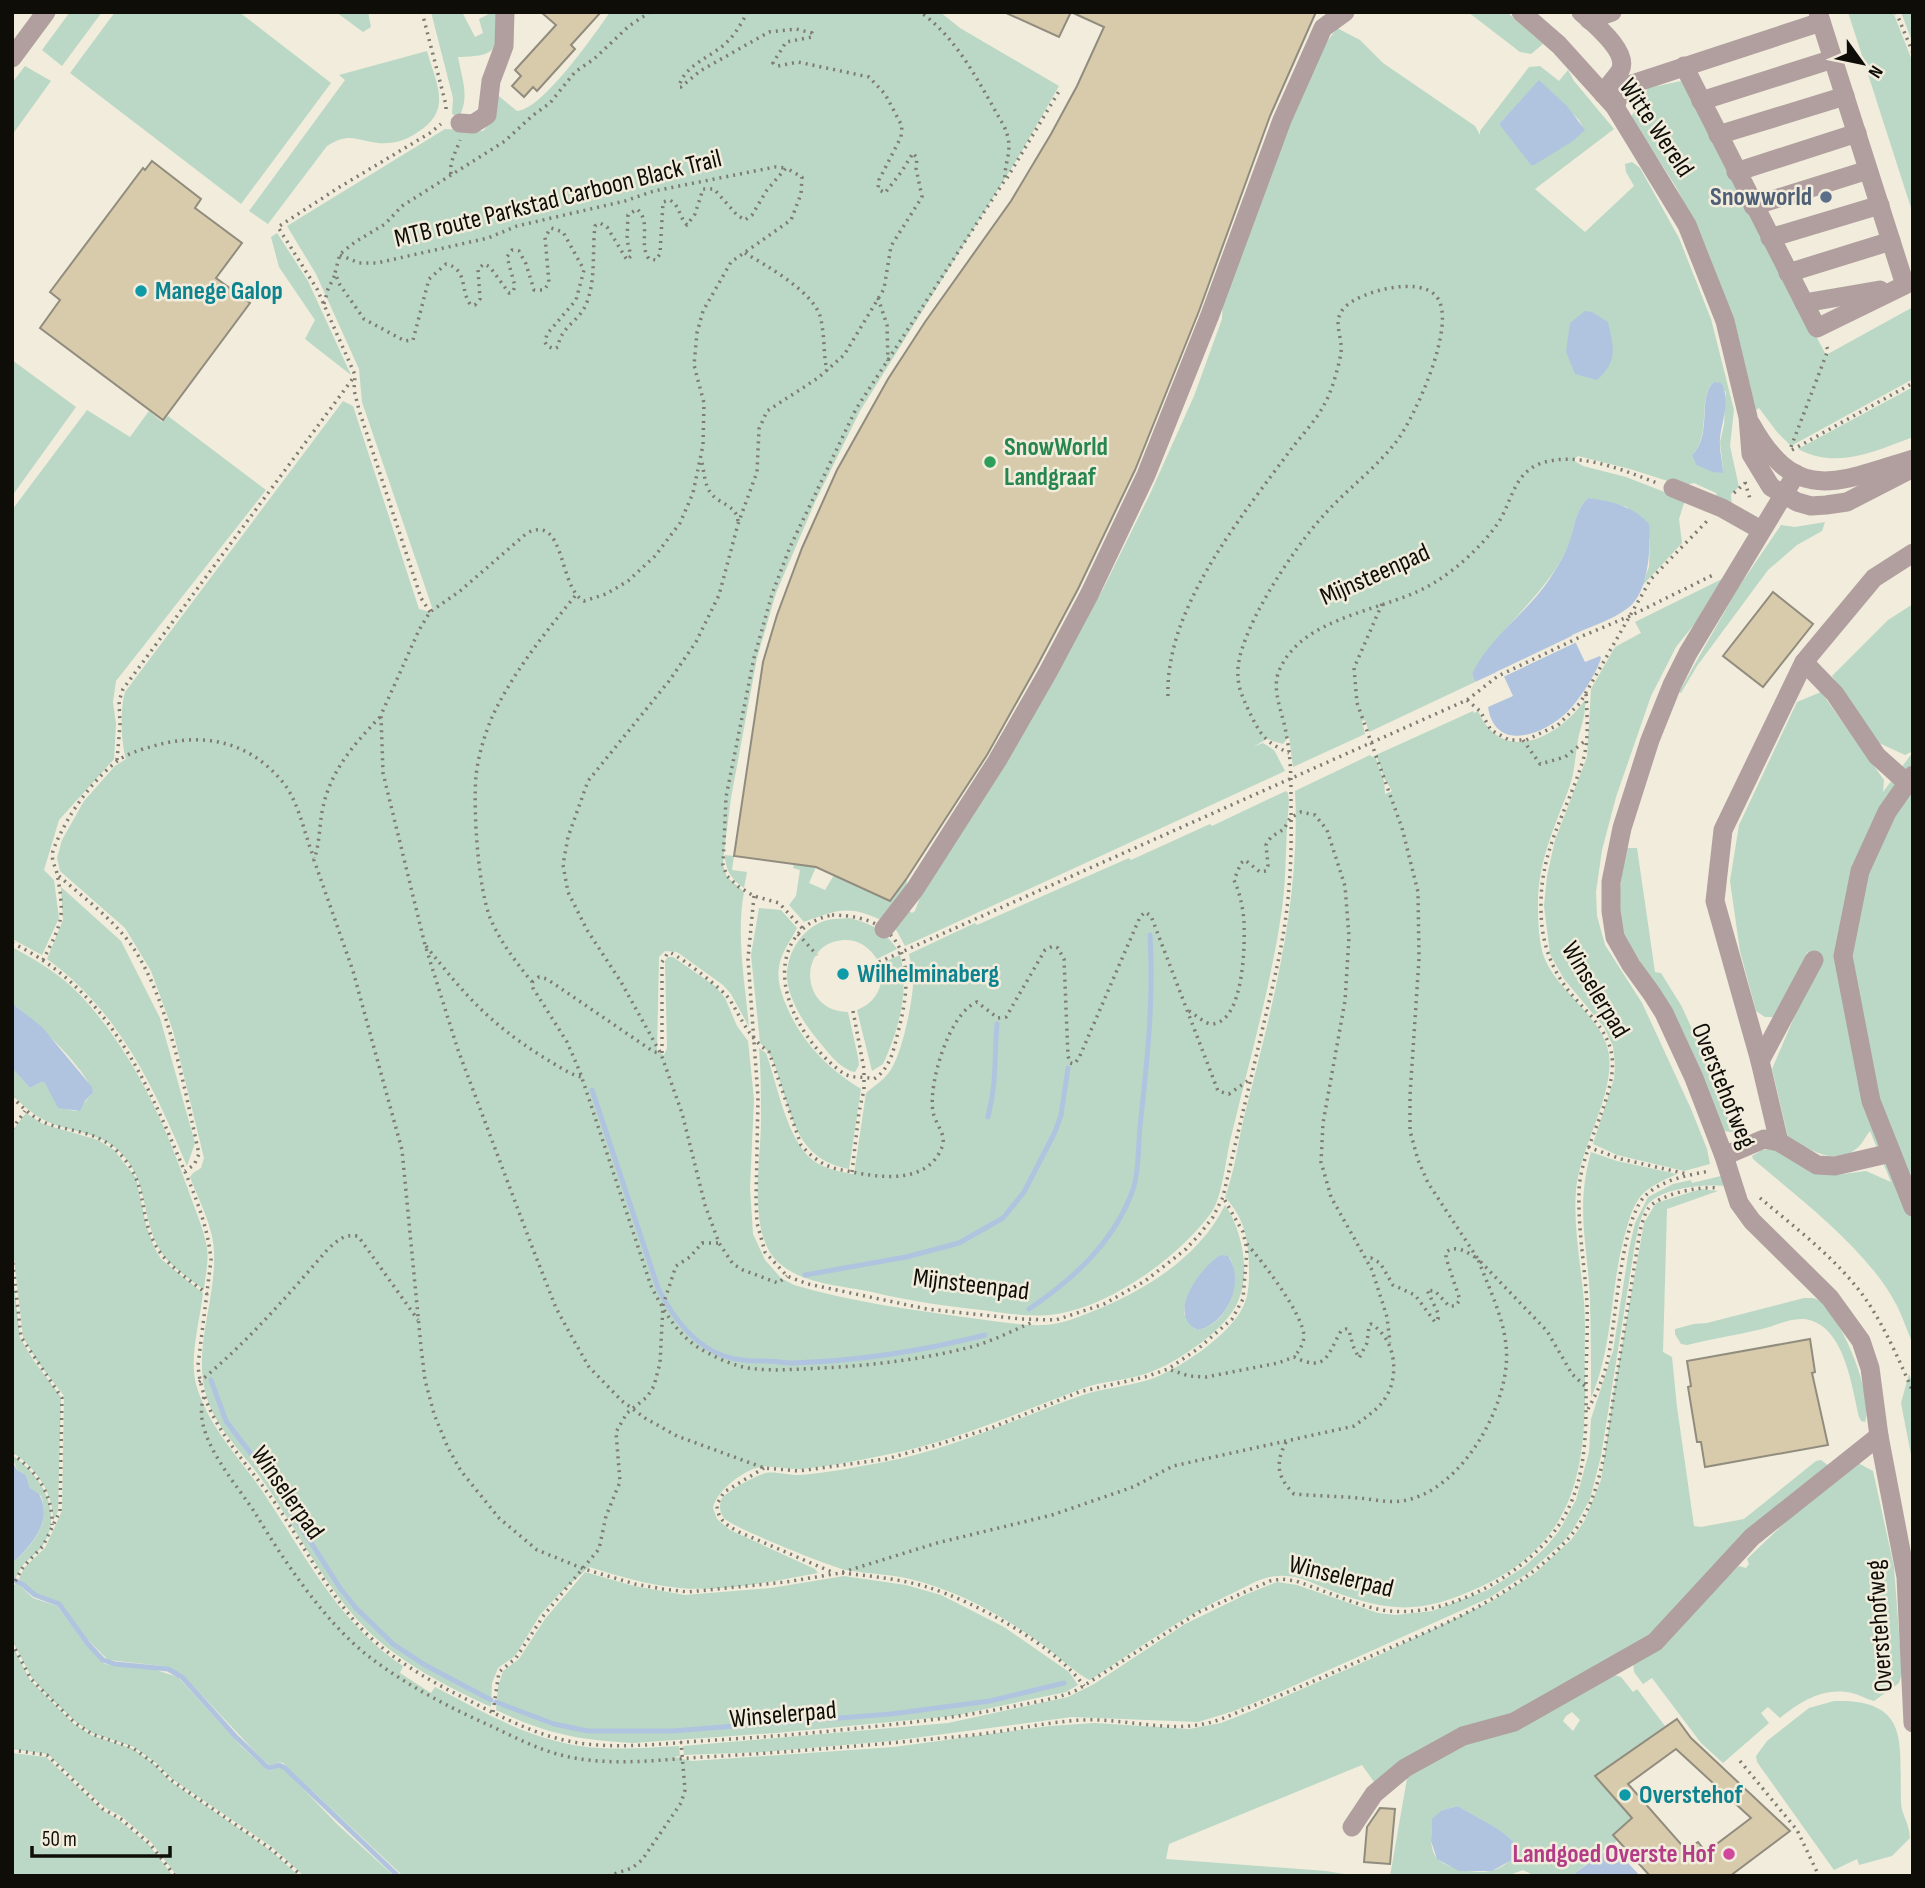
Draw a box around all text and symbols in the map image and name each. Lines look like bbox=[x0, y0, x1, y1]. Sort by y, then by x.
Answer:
north arrow bbox=[1827, 28, 1897, 98]
text: N bbox=[1863, 61, 1887, 82]
street label: Witte Wereld bbox=[1612, 73, 1700, 183]
street label: MTB route Parkstad Carboon Black Trail bbox=[391, 143, 725, 255]
place label: Snowworld bbox=[1710, 182, 1812, 213]
marker: Snowworld bbox=[1818, 189, 1834, 205]
place label: Manege Galop bbox=[155, 276, 283, 307]
marker: Manege Galop bbox=[133, 283, 149, 299]
place label: SnowWorld Landgraaf bbox=[1004, 432, 1108, 493]
marker: SnowWorld Landgraaf bbox=[982, 454, 998, 470]
street label: Mijnsteenpad bbox=[1315, 537, 1435, 613]
street label: Winselerpad bbox=[1554, 936, 1636, 1044]
place label: Wilhelminaberg bbox=[857, 959, 999, 990]
marker: Wilhelminaberg bbox=[835, 966, 851, 982]
street label: Overstehofweg bbox=[1684, 1019, 1762, 1153]
street label: Mijnsteenpad bbox=[911, 1263, 1031, 1307]
street label: Winselerpad bbox=[244, 1440, 330, 1546]
street label: Winselerpad bbox=[1285, 1549, 1397, 1605]
street label: Overstehofweg bbox=[1860, 1559, 1900, 1693]
street label: Winselerpad bbox=[728, 1695, 838, 1735]
place label: Overstehof bbox=[1639, 1780, 1743, 1811]
marker: Overstehof bbox=[1617, 1787, 1633, 1803]
scale bar bbox=[32, 1814, 170, 1858]
text: 50 m bbox=[42, 1827, 77, 1852]
place label: Landgoed Overste Hof bbox=[1513, 1839, 1716, 1870]
marker: Landgoed Overste Hof bbox=[1721, 1846, 1737, 1862]

